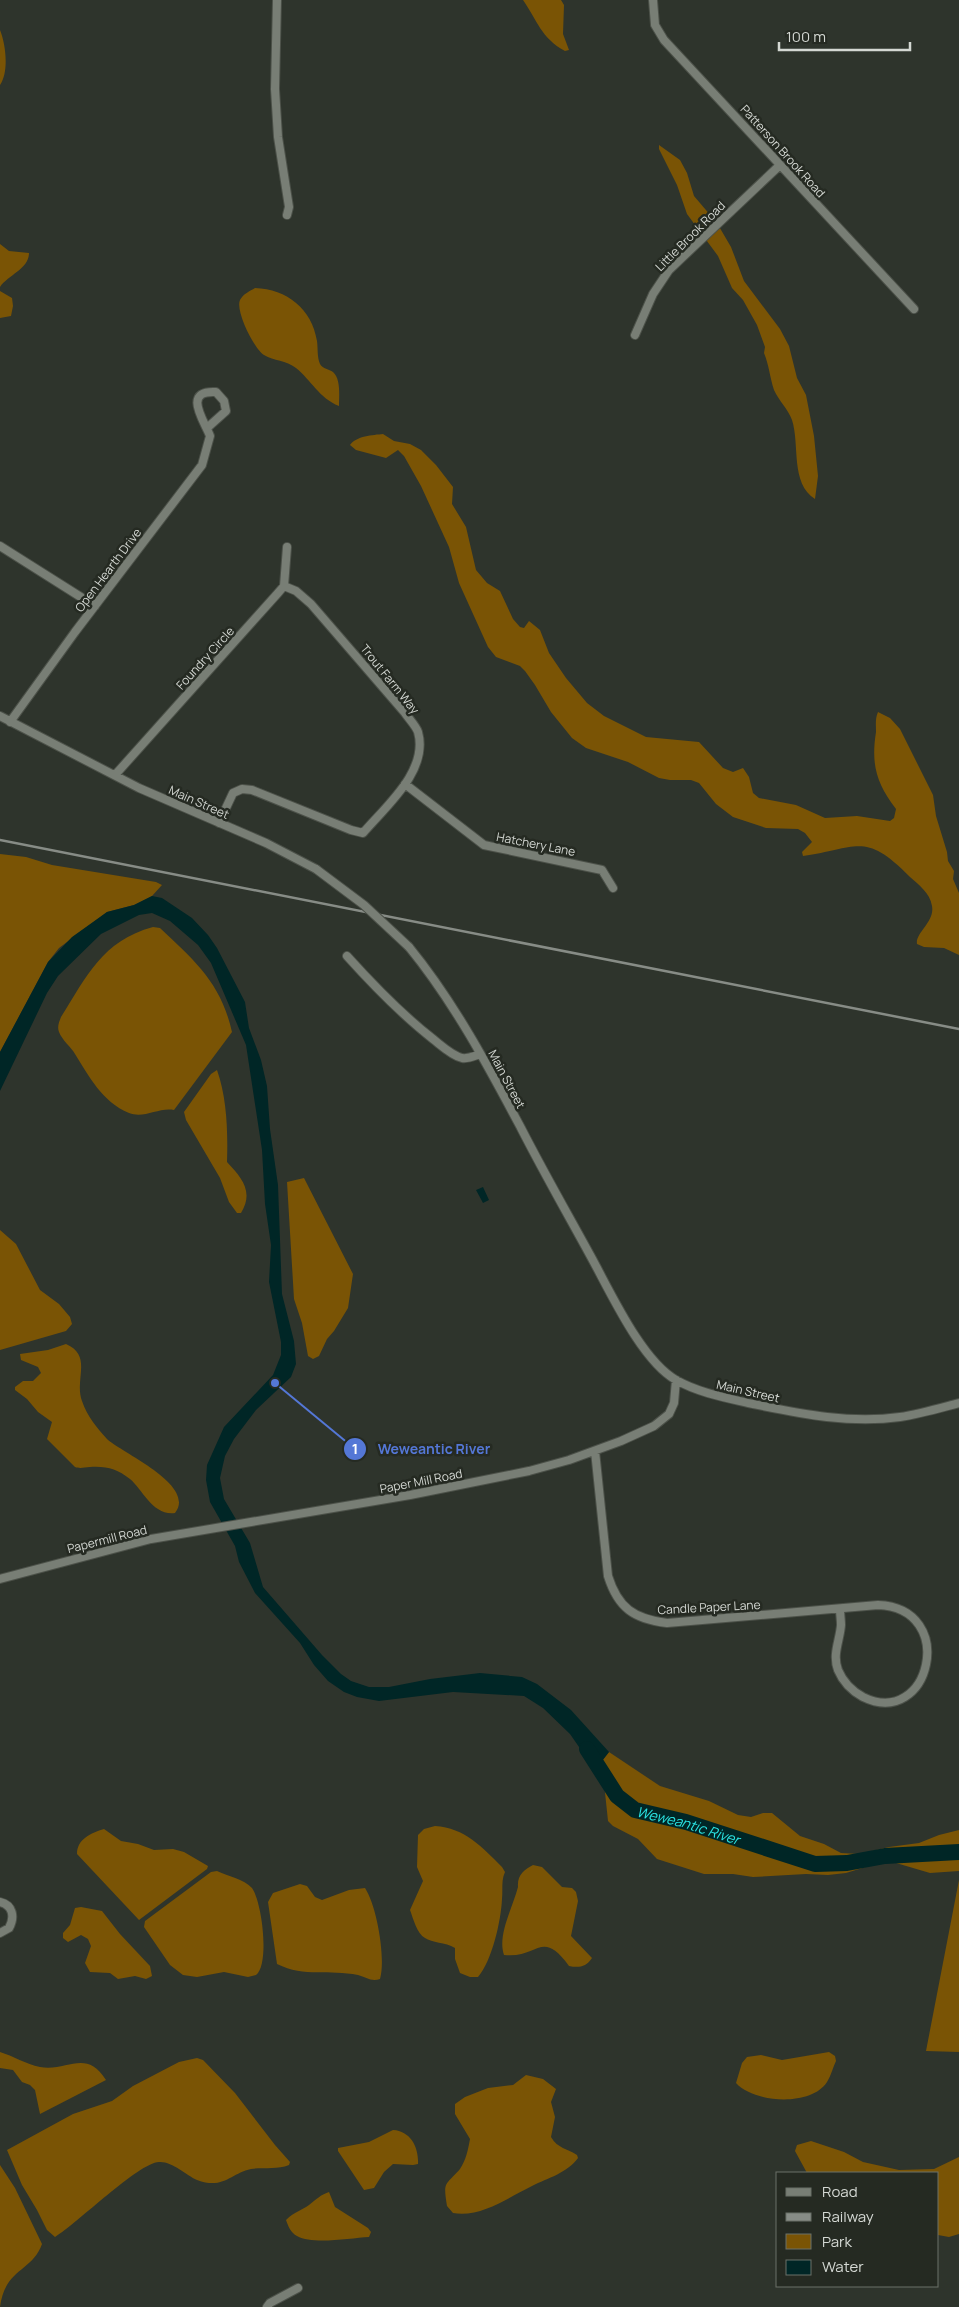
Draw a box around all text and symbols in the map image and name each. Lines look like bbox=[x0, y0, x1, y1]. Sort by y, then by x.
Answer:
scale bar bbox=[779, 20, 910, 52]
text: 100 m bbox=[786, 26, 826, 47]
street label: Patterson Brook Road bbox=[737, 101, 829, 201]
street label: Little Brook Road bbox=[651, 197, 729, 275]
street label: Open Hearth Drive bbox=[71, 525, 145, 615]
street label: Foundry Circle bbox=[172, 623, 238, 693]
street label: Trout Farm Way bbox=[357, 641, 424, 718]
street label: Main Street bbox=[166, 781, 232, 823]
street label: Hatchery Lane bbox=[495, 828, 577, 860]
street label: Main Street bbox=[484, 1047, 530, 1112]
street label: Main Street bbox=[715, 1375, 781, 1407]
callout: Weweantic River bbox=[343, 1434, 500, 1463]
text: 1 bbox=[352, 1438, 358, 1459]
text: Weweantic River bbox=[378, 1439, 491, 1458]
street label: Paper Mill Road bbox=[378, 1465, 464, 1497]
street label: Papermill Road bbox=[65, 1521, 149, 1557]
street label: Candle Paper Lane bbox=[657, 1596, 761, 1618]
water label: Weweantic River bbox=[635, 1801, 744, 1849]
legend bbox=[776, 2172, 939, 2287]
text: Road bbox=[822, 2181, 858, 2202]
text: Railway bbox=[822, 2206, 874, 2227]
text: Park bbox=[822, 2231, 852, 2252]
text: Water bbox=[822, 2256, 864, 2277]

